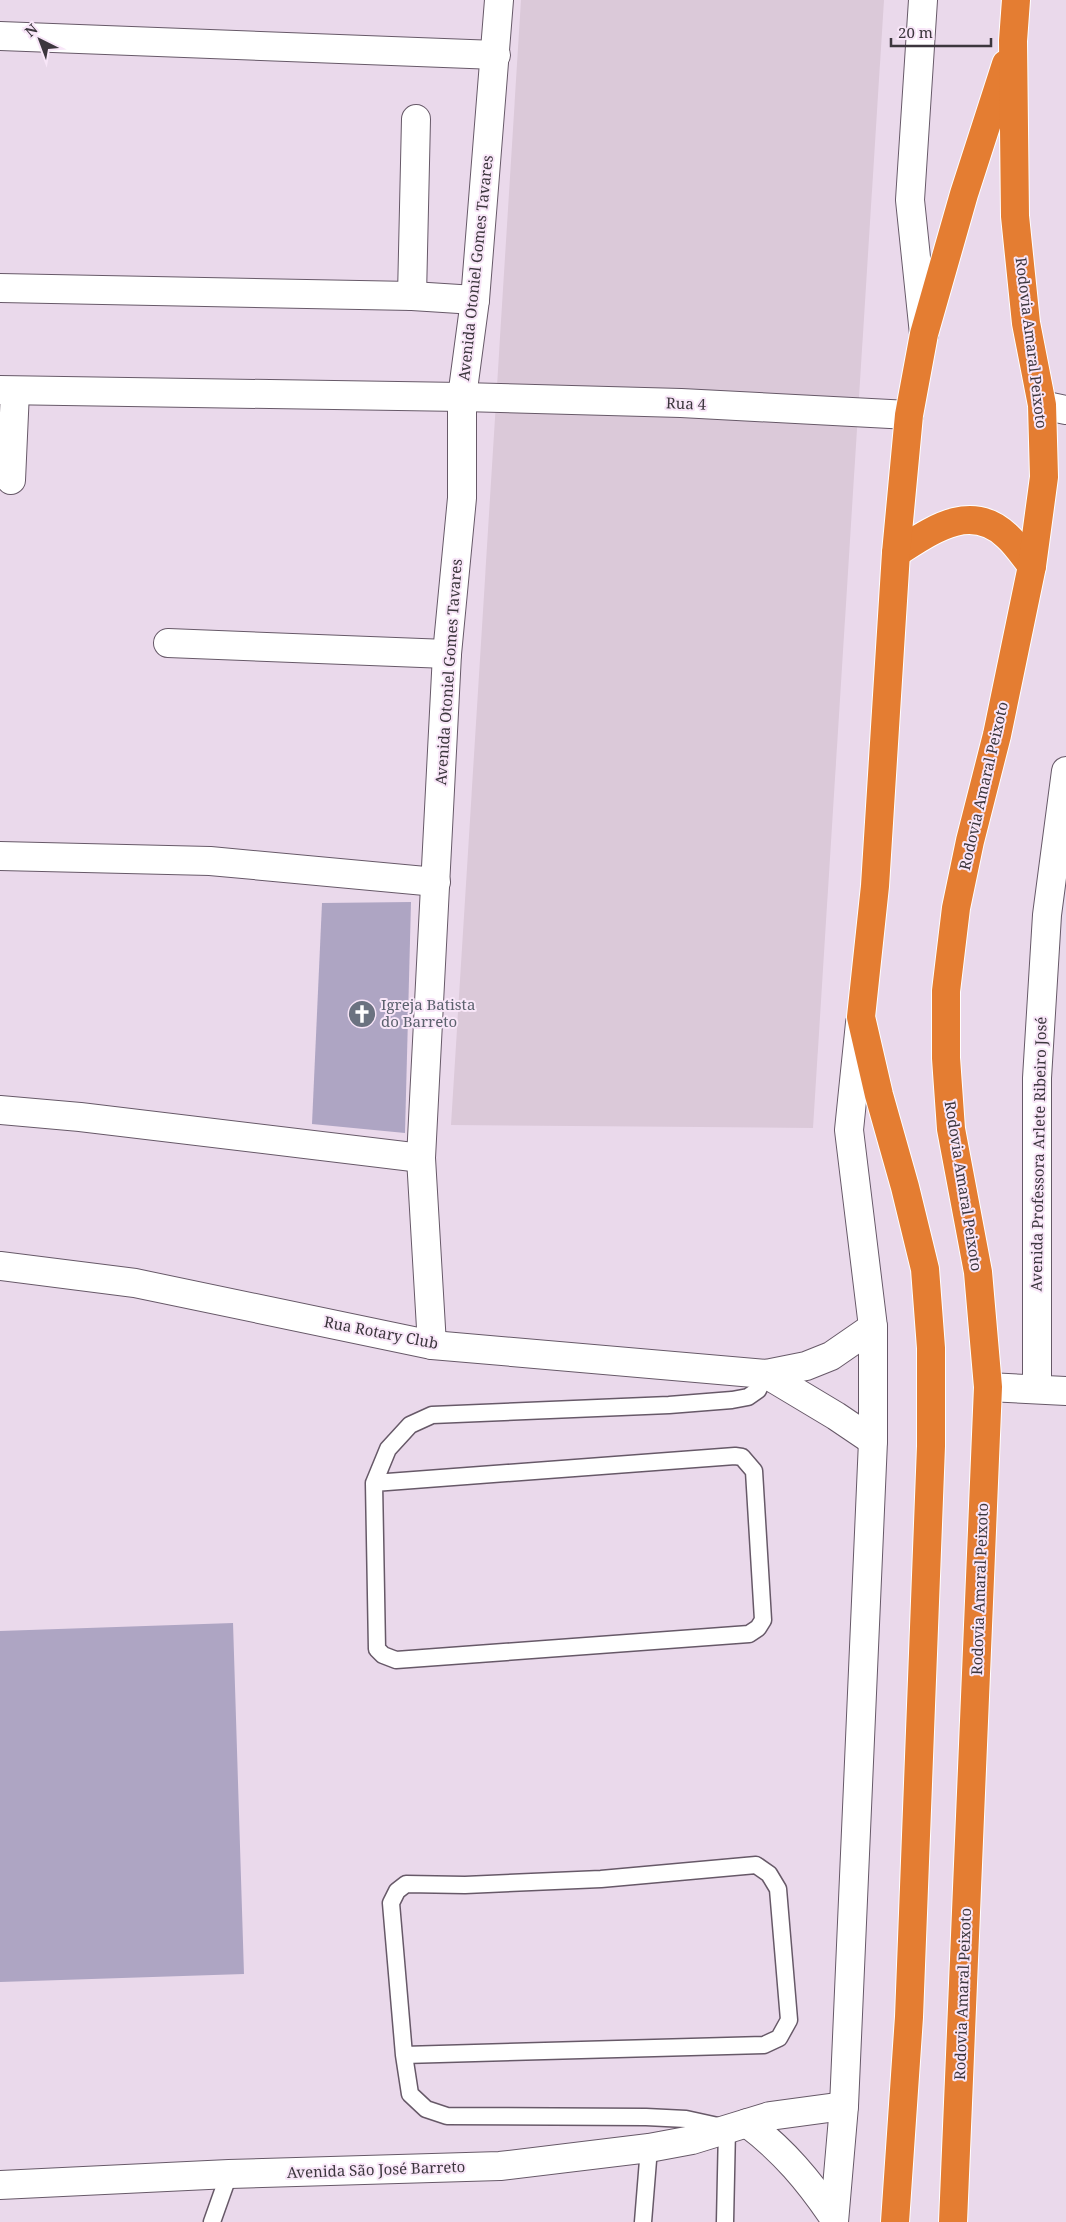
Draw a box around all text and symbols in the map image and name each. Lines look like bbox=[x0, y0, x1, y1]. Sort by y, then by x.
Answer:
north arrow bbox=[15, 15, 65, 65]
scale bar bbox=[891, 15, 991, 47]
text: N bbox=[21, 19, 41, 41]
text: 20 m bbox=[898, 22, 933, 42]
street label: Avenida Otoniel Gomes Tavares bbox=[453, 154, 497, 382]
street label: Rodovia Amaral Peixoto bbox=[1012, 256, 1052, 430]
street label: Rua 4 bbox=[666, 392, 707, 414]
street label: Avenida Otoniel Gomes Tavares bbox=[430, 558, 466, 786]
street label: Rodovia Amaral Peixoto bbox=[954, 700, 1012, 872]
place label: Igreja Batista do Barreto bbox=[381, 994, 475, 1031]
church icon: Igreja Batista do Barreto bbox=[347, 999, 377, 1029]
street label: Avenida Professora Arlete Ribeiro José bbox=[1026, 1016, 1050, 1291]
street label: Rodovia Amaral Peixoto bbox=[941, 1099, 987, 1272]
street label: Rua Rotary Club bbox=[322, 1311, 440, 1353]
street label: Rodovia Amaral Peixoto bbox=[966, 1503, 992, 1675]
street label: Rodovia Amaral Peixoto bbox=[949, 1908, 975, 2080]
street label: Avenida São José Barreto bbox=[286, 2156, 466, 2182]

